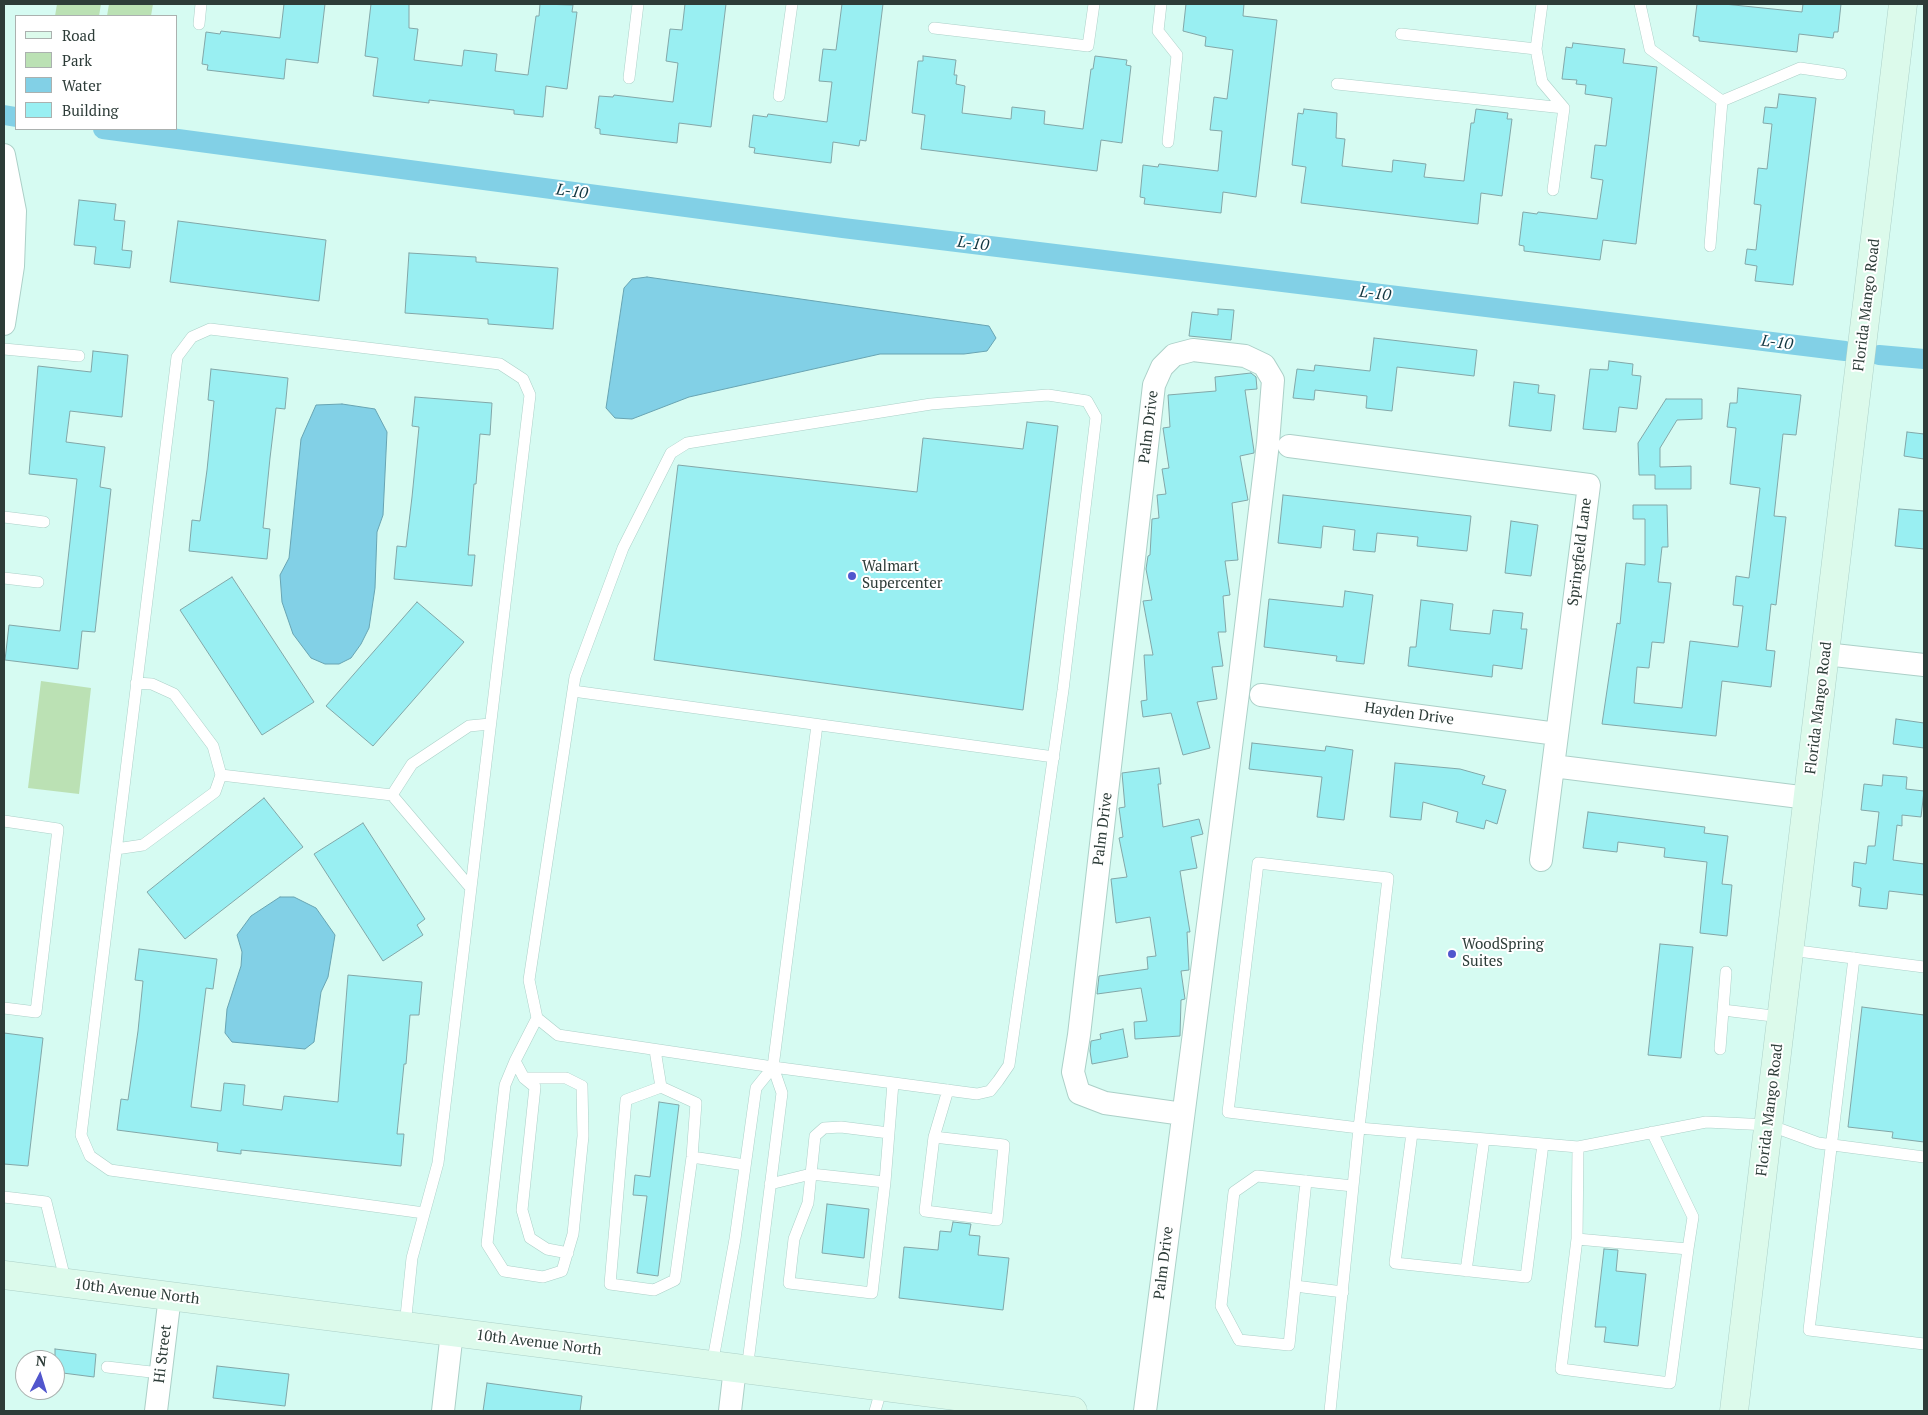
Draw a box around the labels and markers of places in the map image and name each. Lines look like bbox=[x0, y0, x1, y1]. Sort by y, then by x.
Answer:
place label: Walmart Supercenter bbox=[862, 558, 942, 593]
marker: Walmart Supercenter bbox=[846, 570, 858, 582]
place label: WoodSpring Suites bbox=[1462, 936, 1544, 971]
marker: WoodSpring Suites bbox=[1446, 948, 1458, 960]

